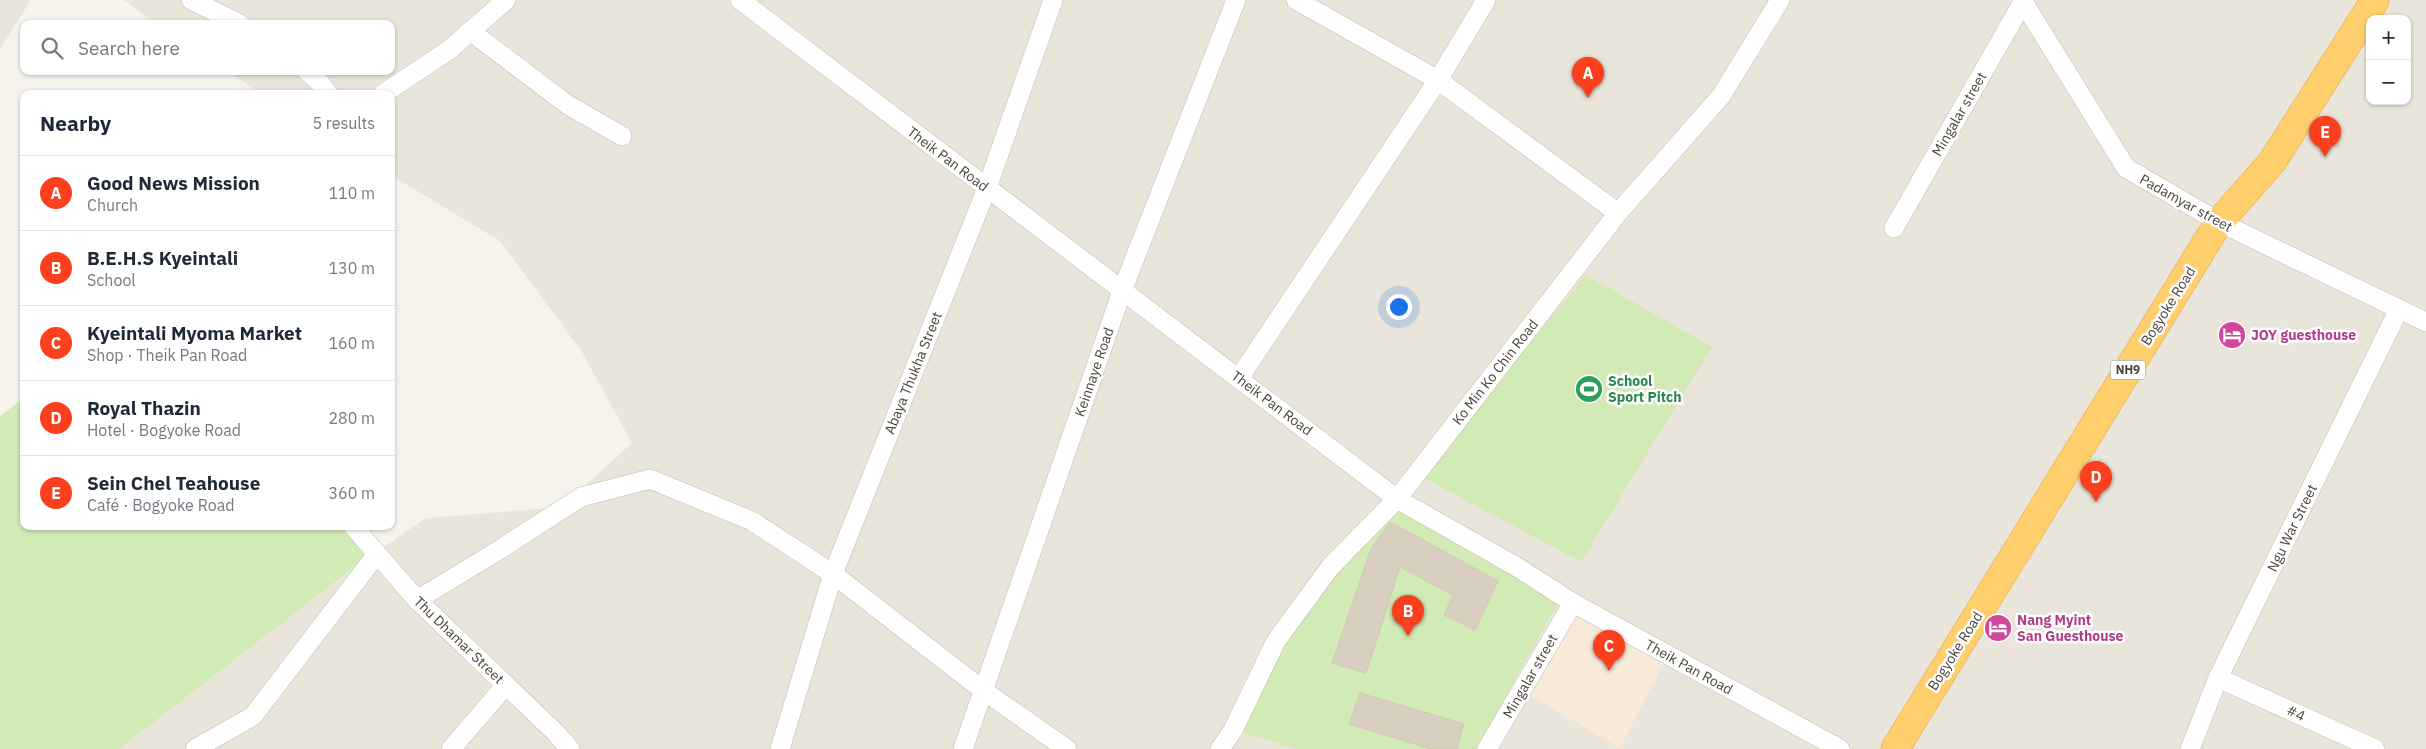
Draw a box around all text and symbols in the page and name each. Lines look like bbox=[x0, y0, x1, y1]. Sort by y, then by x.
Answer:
map controls bbox=[2366, 15, 2411, 105]
button: + bbox=[2366, 15, 2411, 60]
search box bbox=[20, 20, 395, 75]
icon: search bbox=[38, 34, 66, 62]
text: Search here bbox=[78, 36, 180, 60]
pin: A bbox=[1572, 57, 1604, 98]
button: − bbox=[2366, 60, 2411, 105]
street label: Mingalar street bbox=[1928, 69, 1990, 159]
text: Nearby bbox=[40, 109, 111, 137]
text: 5 results bbox=[312, 113, 375, 133]
pin: E bbox=[2309, 116, 2341, 157]
street label: Theik Pan Road bbox=[904, 123, 992, 195]
street label: Padamyar street bbox=[2136, 170, 2236, 236]
text: Good News Mission bbox=[87, 171, 260, 195]
text: A bbox=[51, 183, 61, 203]
text: 110 m bbox=[328, 183, 375, 203]
text: Church bbox=[87, 195, 138, 215]
text: B.E.H.S Kyeintali bbox=[87, 246, 238, 270]
text: B bbox=[51, 258, 61, 278]
text: 130 m bbox=[328, 258, 375, 278]
street label: Bogyoke Road bbox=[2137, 263, 2199, 349]
text: School bbox=[87, 270, 136, 290]
your location bbox=[1386, 294, 1412, 320]
street label: Abaya Thukha Street bbox=[880, 309, 946, 437]
street label: Ko Min Ko Chin Road bbox=[1448, 316, 1542, 428]
hotel icon: JOY guesthouse bbox=[2217, 320, 2247, 350]
text: Kyeintali Myoma Market bbox=[87, 321, 302, 345]
street label: Keinnaye Road bbox=[1070, 325, 1118, 419]
place label: JOY guesthouse bbox=[2251, 326, 2356, 344]
text: C bbox=[51, 333, 61, 353]
text: 160 m bbox=[328, 333, 375, 353]
text: Shop · Theik Pan Road bbox=[87, 345, 247, 365]
road number: NH9 bbox=[2110, 360, 2146, 380]
street label: Theik Pan Road bbox=[1228, 367, 1316, 439]
place label: School Sport Pitch bbox=[1608, 372, 1682, 406]
sports icon: School Sport Pitch bbox=[1574, 374, 1604, 404]
text: Royal Thazin bbox=[87, 396, 201, 420]
text: D bbox=[50, 408, 62, 428]
text: 280 m bbox=[328, 408, 375, 428]
text: Hotel · Bogyoke Road bbox=[87, 420, 241, 440]
pin: D bbox=[2080, 461, 2112, 502]
text: Sein Chel Teahouse bbox=[87, 471, 260, 495]
street label: Ngu War Street bbox=[2263, 481, 2321, 575]
text: E bbox=[51, 483, 61, 503]
text: 360 m bbox=[328, 483, 375, 503]
text: Café · Bogyoke Road bbox=[87, 495, 234, 515]
street label: Thu Dhamar Street bbox=[410, 592, 508, 688]
pin: B bbox=[1392, 595, 1424, 636]
street label: Bogyoke Road bbox=[1924, 608, 1986, 694]
place label: Nang Myint San Guesthouse bbox=[2017, 611, 2124, 645]
hotel icon: Nang Myint San Guesthouse bbox=[1983, 613, 2013, 643]
pin: C bbox=[1593, 630, 1625, 671]
street label: Mingalar street bbox=[1499, 631, 1561, 721]
street label: Theik Pan Road bbox=[1642, 636, 1736, 698]
street label: #4 bbox=[2284, 701, 2308, 725]

